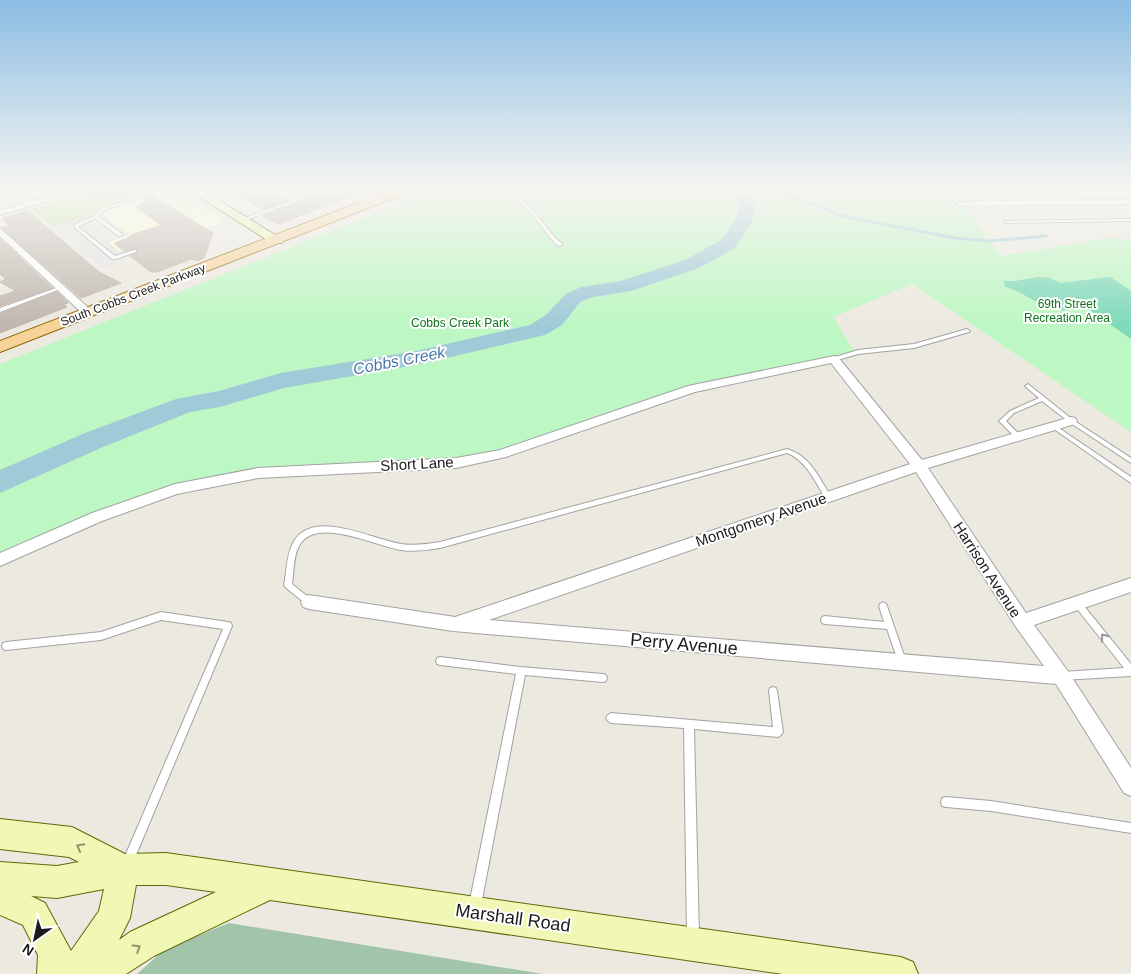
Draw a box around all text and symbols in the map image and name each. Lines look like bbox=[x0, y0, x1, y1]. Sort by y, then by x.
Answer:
street label: South Cobbs Creek Parkway bbox=[59, 261, 207, 329]
park label: 69th Street Recreation Area bbox=[1024, 297, 1110, 325]
park label: Cobbs Creek Park bbox=[411, 316, 510, 330]
water label: Cobbs Creek bbox=[352, 343, 448, 378]
street label: Short Lane bbox=[380, 453, 454, 474]
street label: Montgomery Avenue bbox=[693, 489, 829, 550]
street label: Harrison Avenue bbox=[950, 519, 1025, 621]
street label: Perry Avenue bbox=[629, 629, 739, 659]
one-way arrow bbox=[1102, 634, 1110, 643]
one-way arrow bbox=[77, 843, 86, 853]
street label: Marshall Road bbox=[454, 900, 572, 936]
north arrow bbox=[10, 914, 60, 964]
text: N bbox=[19, 940, 37, 959]
one-way arrow bbox=[132, 944, 141, 954]

